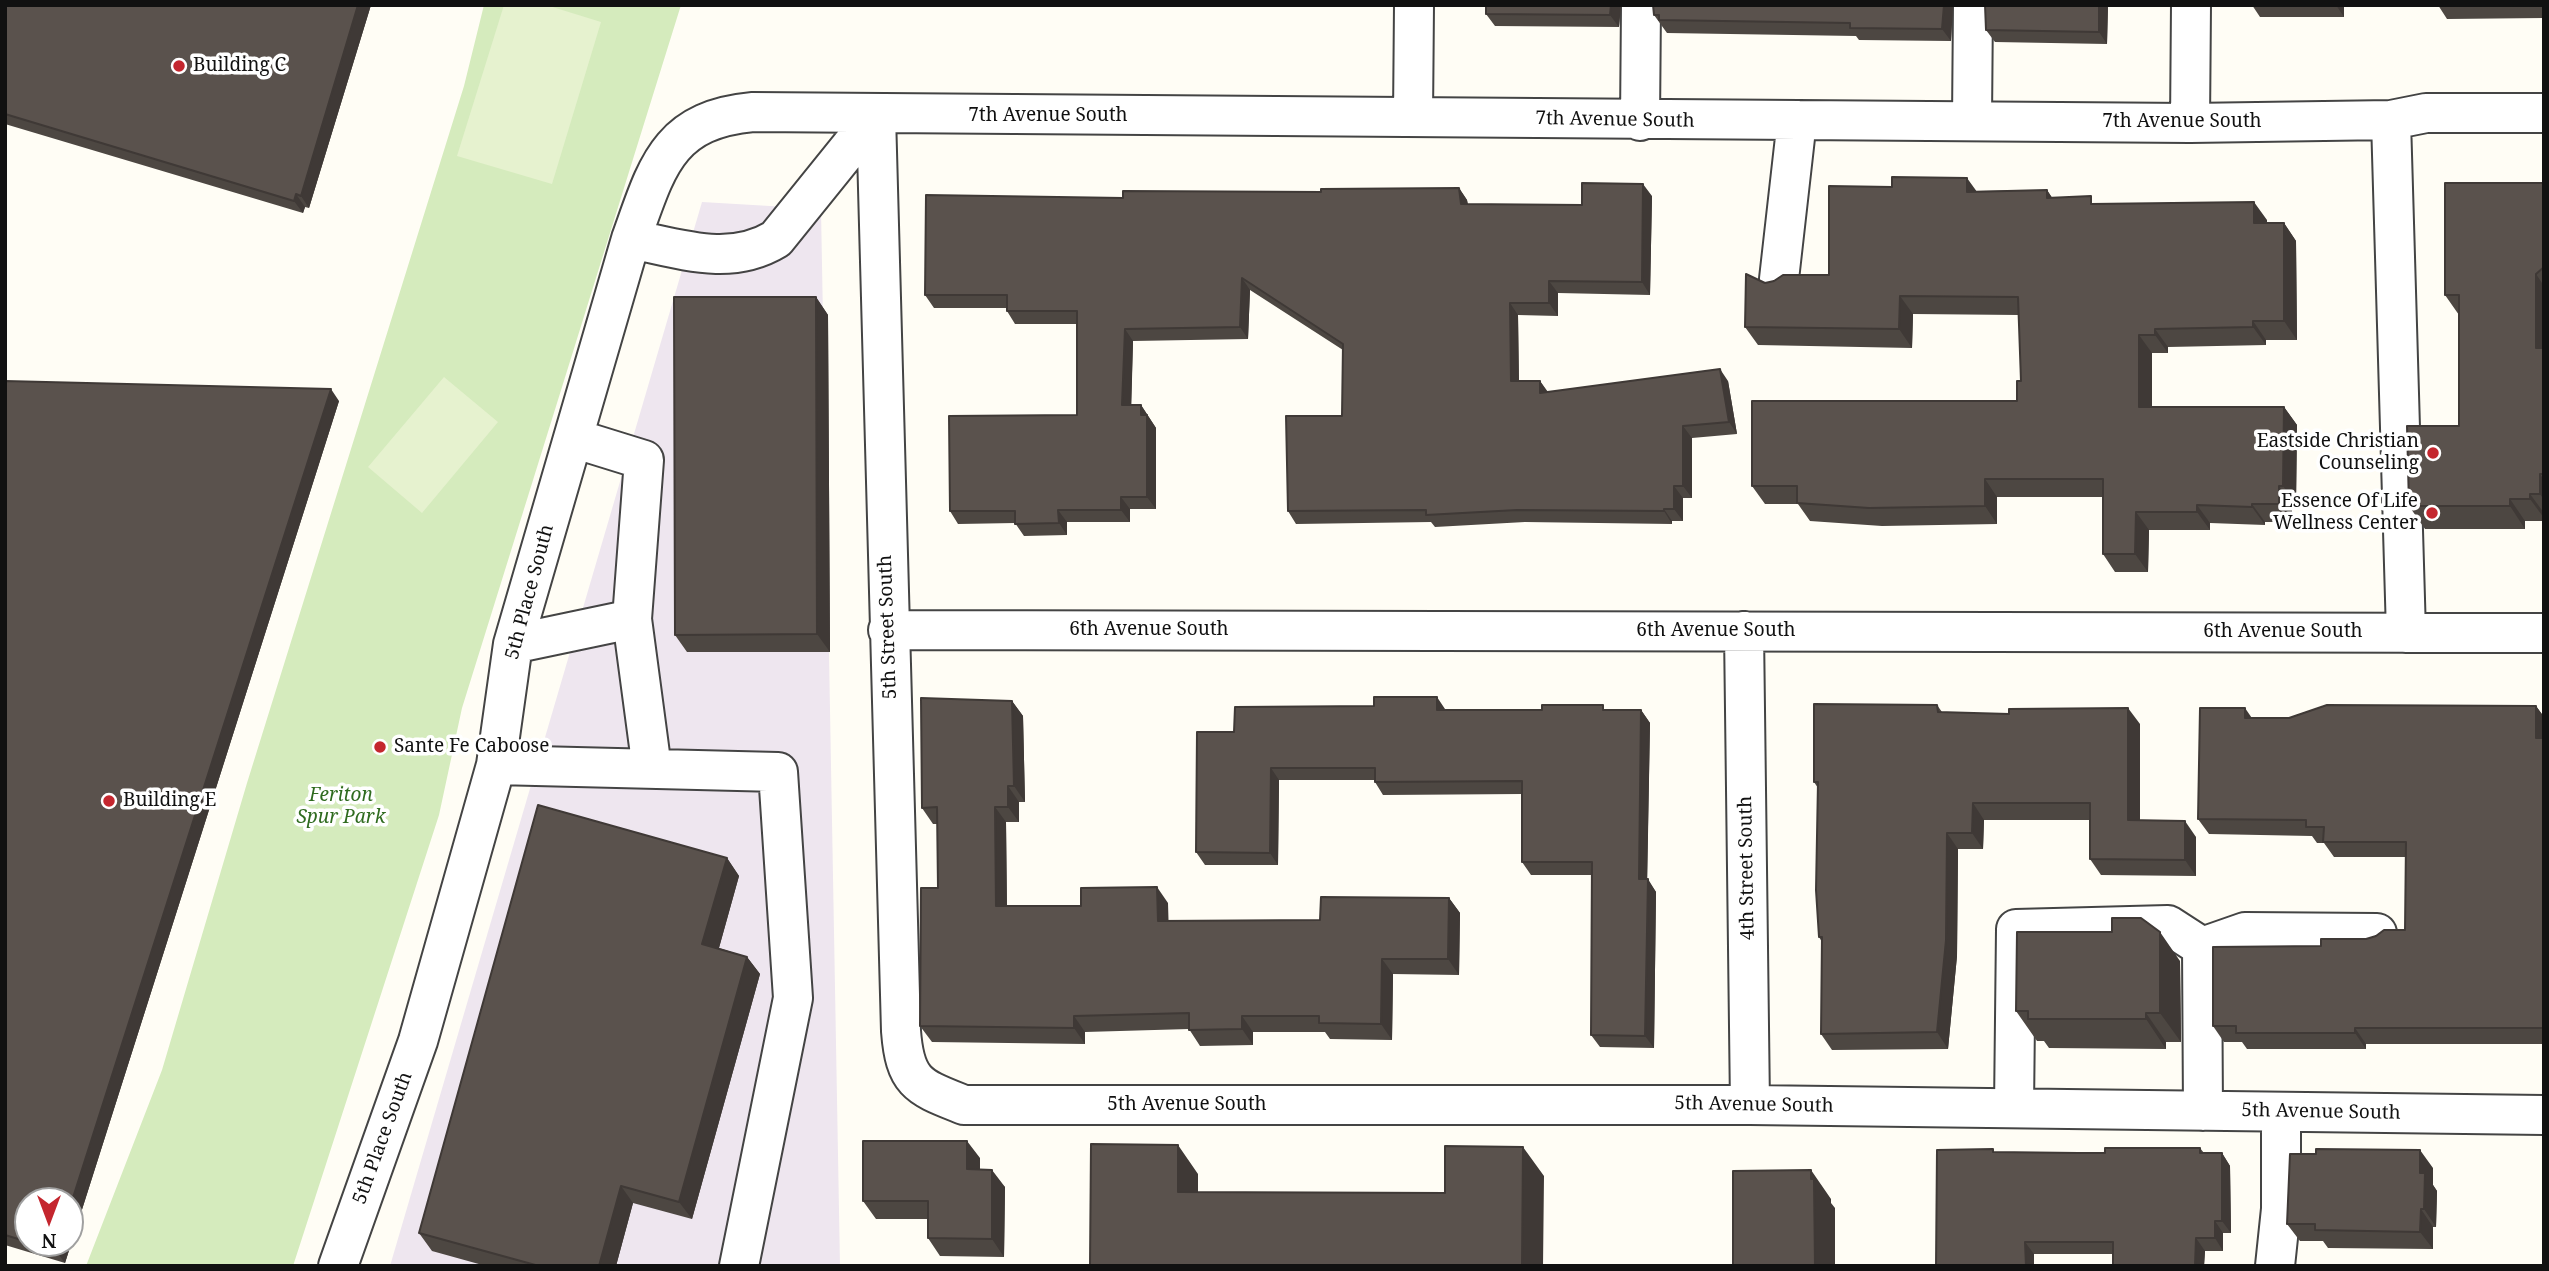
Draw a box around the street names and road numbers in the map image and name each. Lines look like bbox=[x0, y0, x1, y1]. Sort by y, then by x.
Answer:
street label: 7th Avenue South bbox=[968, 105, 1128, 127]
street label: 7th Avenue South bbox=[1535, 107, 1695, 133]
street label: 7th Avenue South bbox=[2102, 111, 2262, 133]
street label: 5th Place South bbox=[501, 522, 559, 662]
street label: 5th Street South bbox=[874, 554, 902, 700]
street label: 6th Avenue South bbox=[1069, 619, 1229, 641]
street label: 6th Avenue South bbox=[1636, 620, 1796, 642]
street label: 6th Avenue South bbox=[2203, 621, 2363, 643]
street label: 4th Street South bbox=[1734, 796, 1760, 940]
street label: 5th Place South bbox=[349, 1069, 417, 1207]
street label: 5th Avenue South bbox=[1674, 1092, 1834, 1118]
street label: 5th Avenue South bbox=[1107, 1094, 1267, 1116]
street label: 5th Avenue South bbox=[2241, 1099, 2401, 1125]

